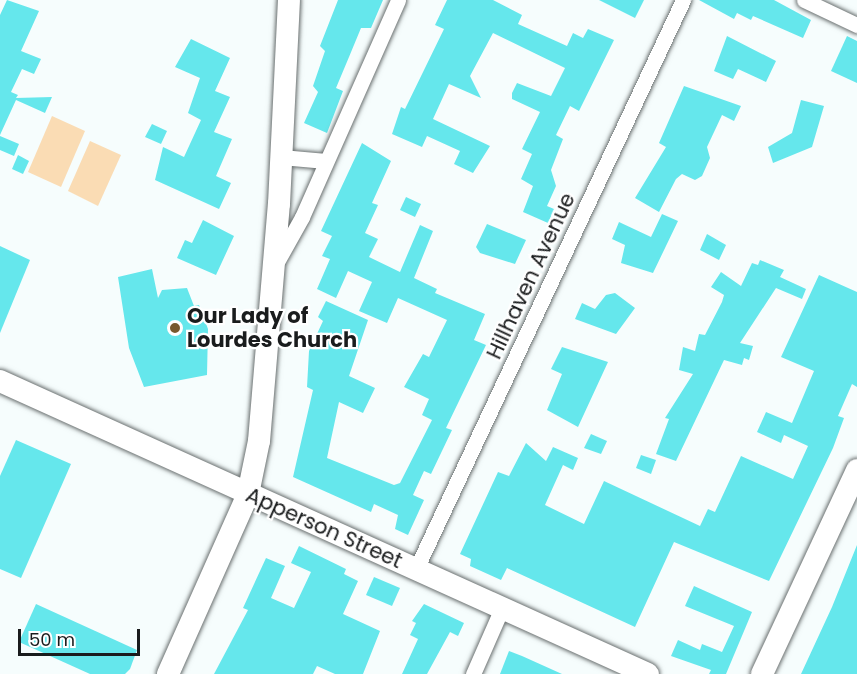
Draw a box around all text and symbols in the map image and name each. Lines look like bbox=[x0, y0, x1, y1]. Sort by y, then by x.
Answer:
street label: Hillhaven Avenue bbox=[481, 189, 581, 363]
place label: Our Lady of Lourdes Church bbox=[187, 303, 357, 353]
marker: Our Lady of Lourdes Church bbox=[168, 321, 182, 335]
street label: Apperson Street bbox=[242, 482, 406, 574]
scale bar bbox=[21, 617, 142, 655]
text: 50 m bbox=[29, 627, 75, 652]

